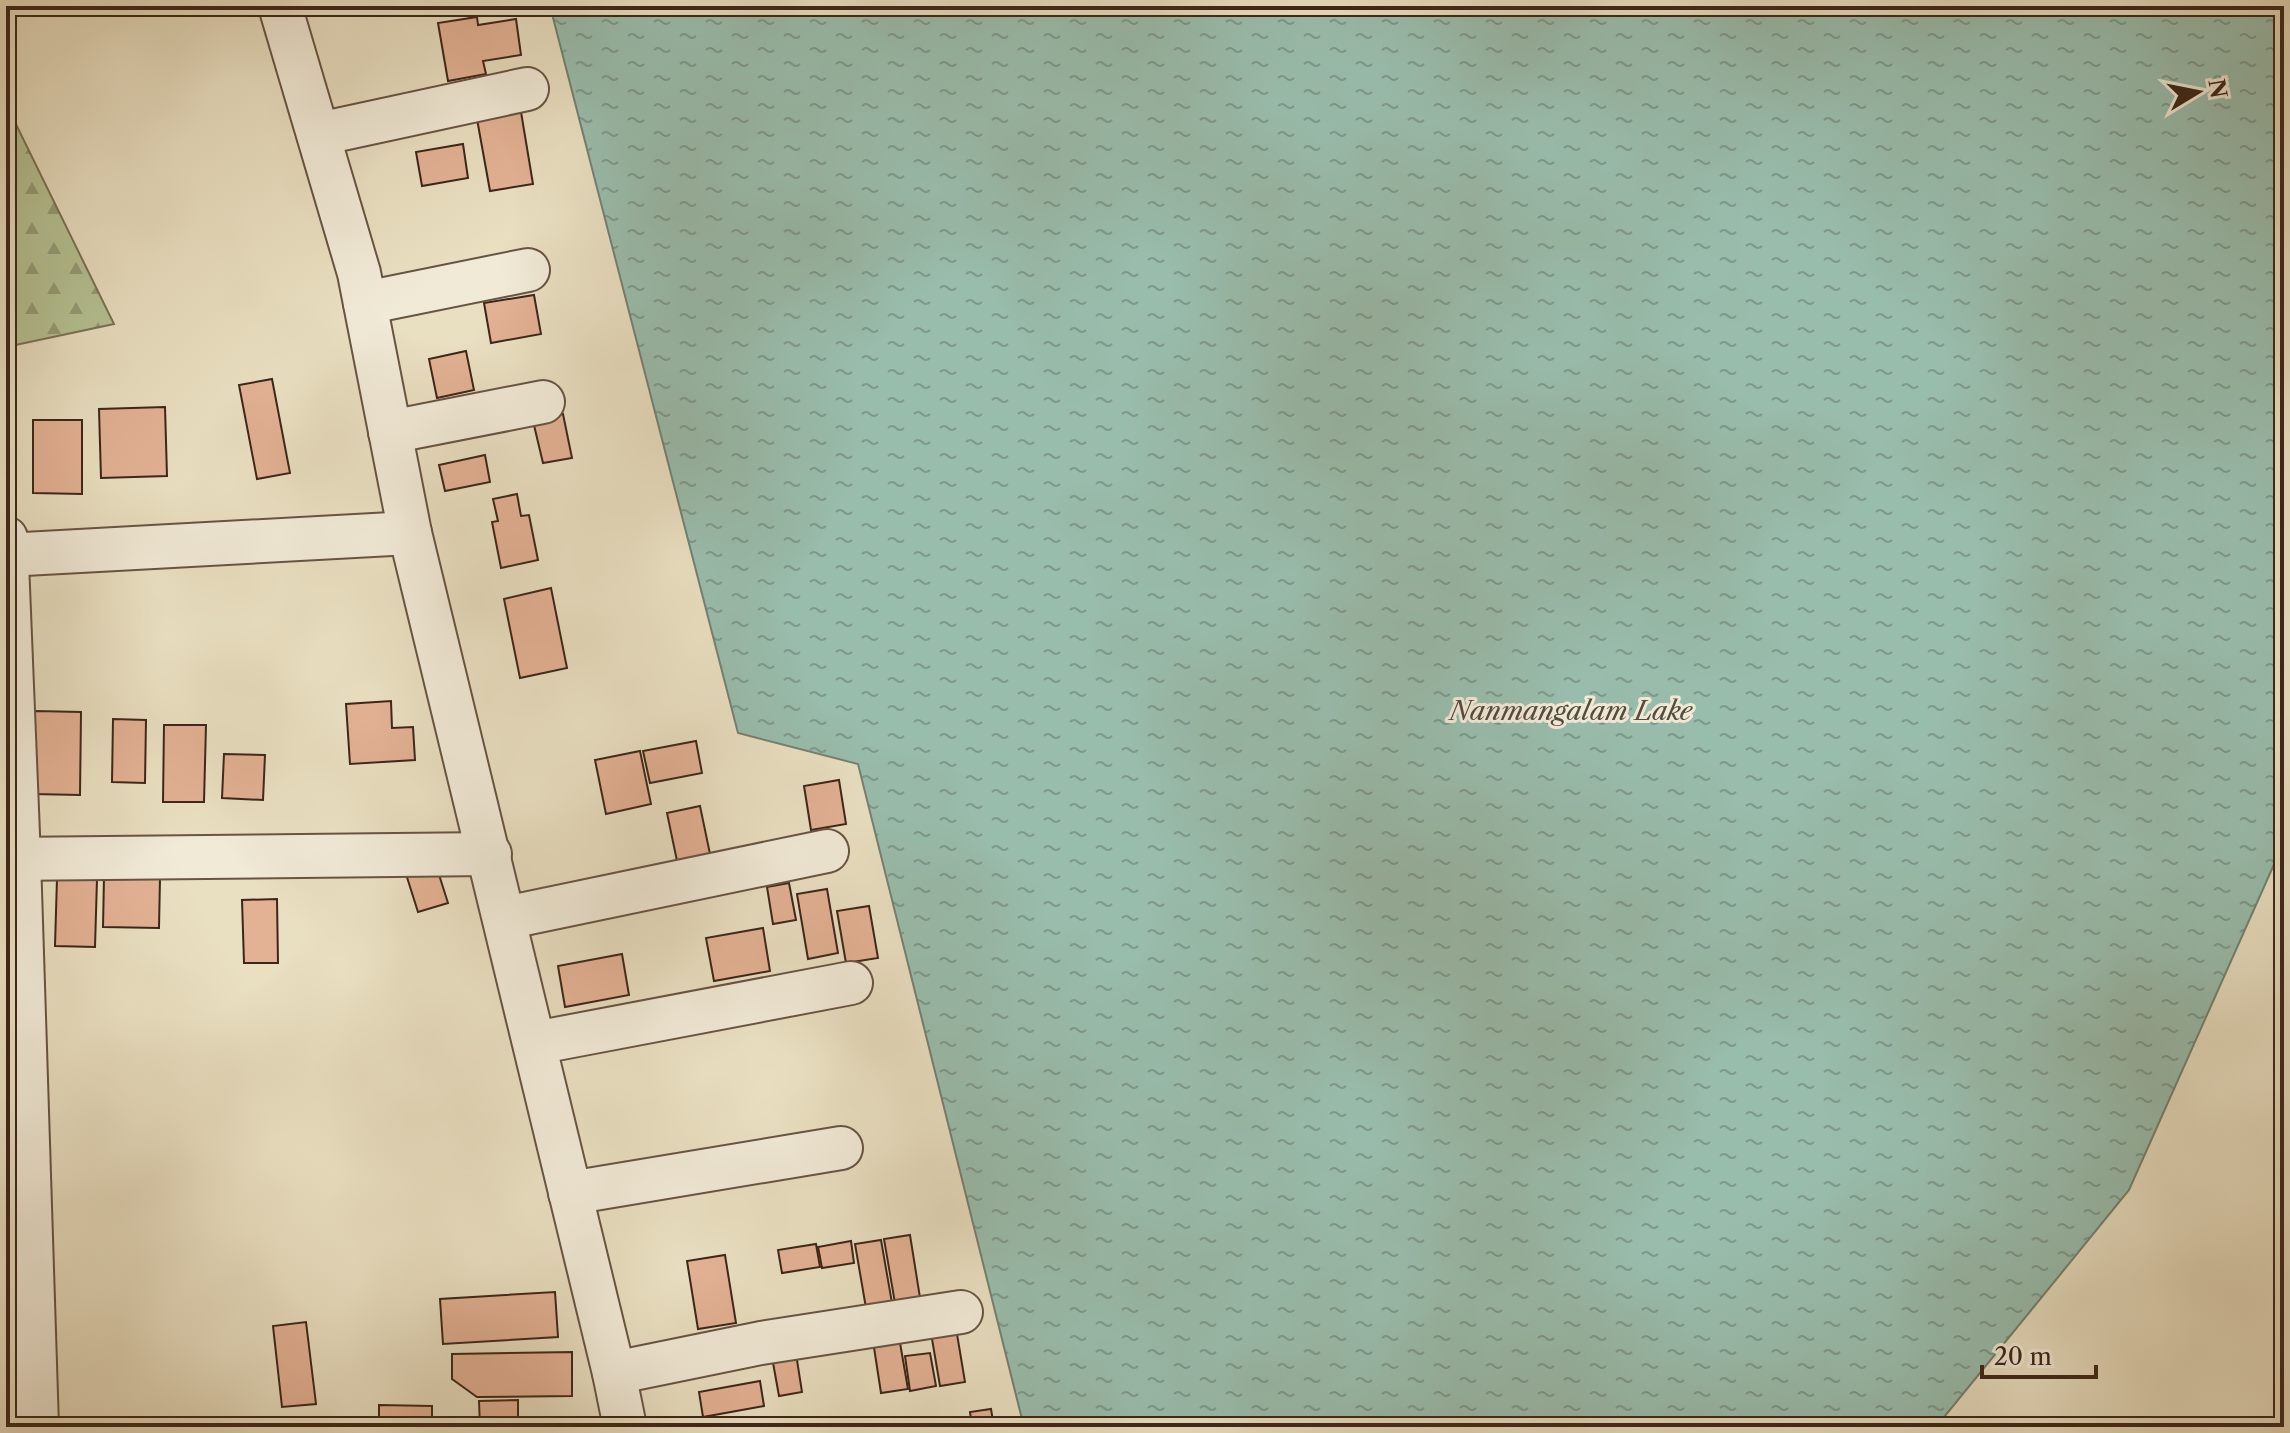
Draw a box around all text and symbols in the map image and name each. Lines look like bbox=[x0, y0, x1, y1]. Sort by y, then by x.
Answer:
north arrow bbox=[2158, 52, 2238, 132]
text: N bbox=[2202, 77, 2232, 100]
water label: Nanmangalam Lake bbox=[1448, 695, 1694, 727]
scale bar bbox=[1982, 1329, 2096, 1379]
text: 20 m bbox=[1994, 1342, 2052, 1371]

